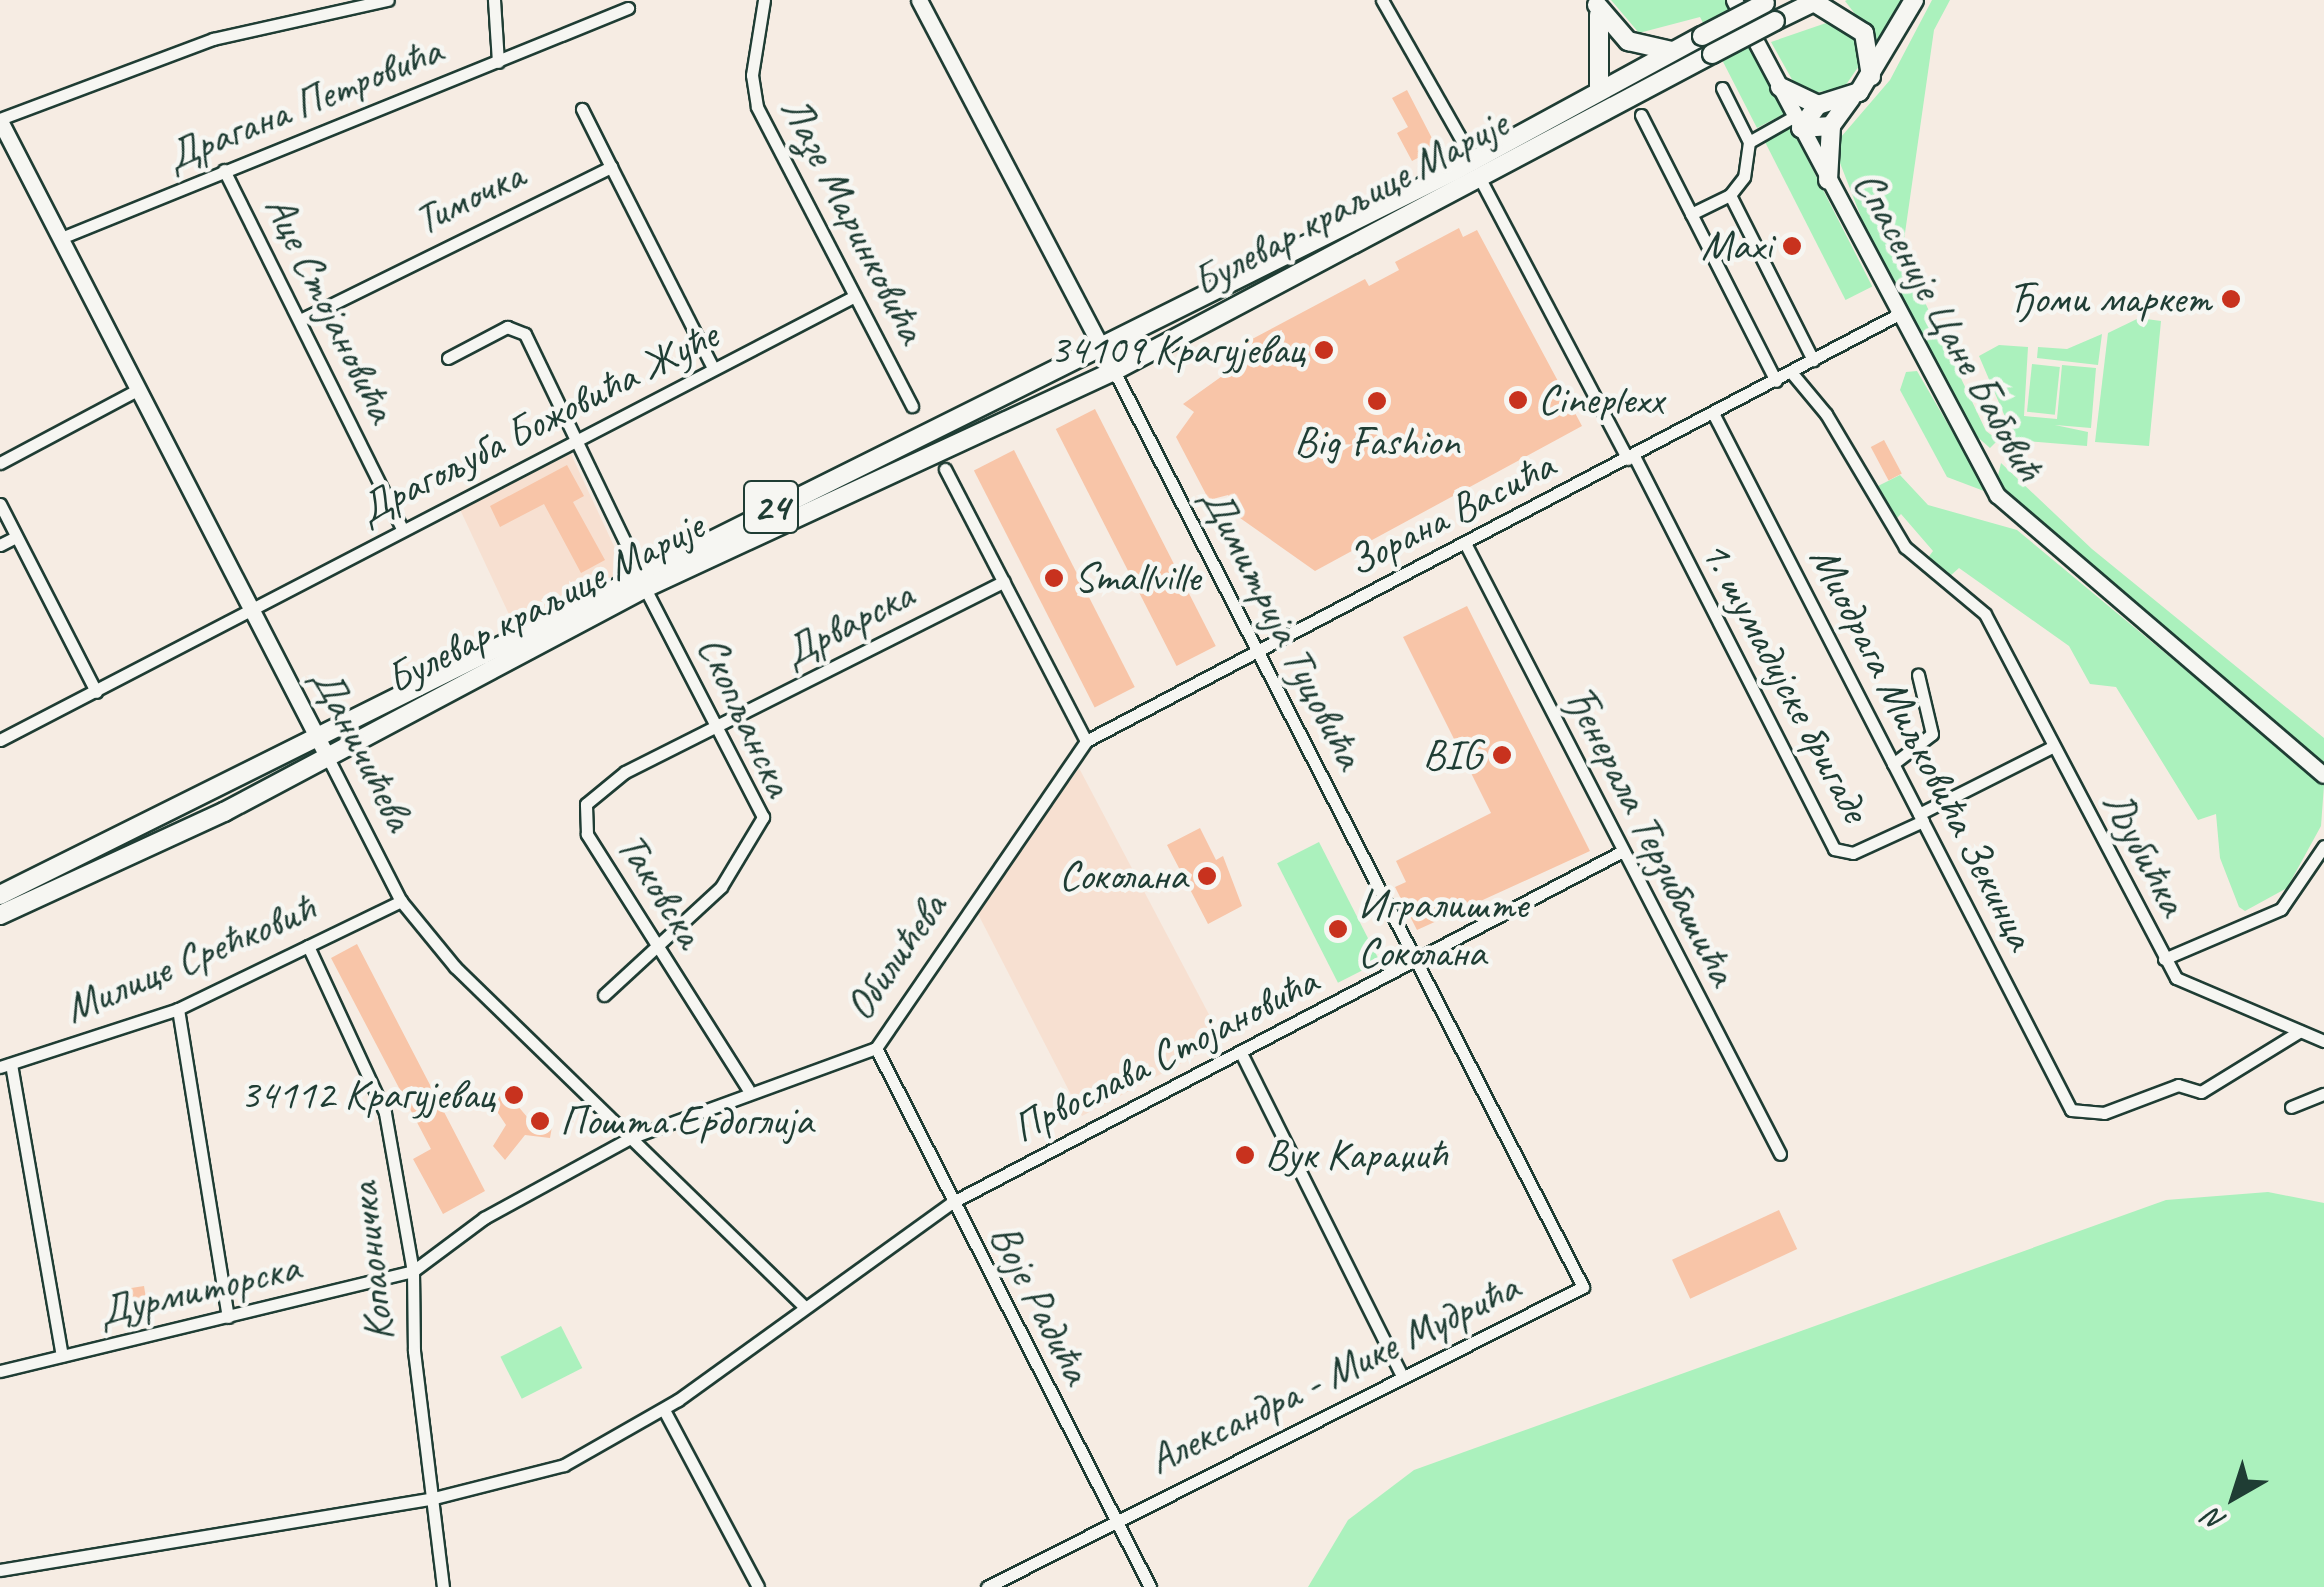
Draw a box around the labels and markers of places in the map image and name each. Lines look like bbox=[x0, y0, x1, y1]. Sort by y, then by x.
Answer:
place label: Maxi bbox=[1701, 221, 1772, 271]
marker: Maxi bbox=[1781, 235, 1803, 257]
place label: Ђоми маркет bbox=[2013, 274, 2211, 324]
marker: Ђоми маркет bbox=[2220, 288, 2242, 310]
place label: 34109 Крагујевац bbox=[1050, 325, 1304, 375]
marker: 34109 Крагујевац bbox=[1313, 339, 1335, 361]
place label: Cineplexx bbox=[1538, 375, 1664, 425]
marker: Cineplexx bbox=[1507, 389, 1529, 411]
marker: Big Fashion bbox=[1366, 390, 1388, 412]
place label: Big Fashion bbox=[1294, 417, 1460, 467]
place label: Smallville bbox=[1074, 553, 1200, 603]
marker: Smallville bbox=[1043, 567, 1065, 589]
place label: BIG bbox=[1423, 730, 1482, 780]
marker: BIG bbox=[1491, 744, 1513, 766]
place label: Соколана bbox=[1059, 851, 1187, 901]
marker: Соколана bbox=[1196, 865, 1218, 887]
place label: Игралиште Соколана bbox=[1358, 880, 1528, 978]
marker: Игралиште Соколана bbox=[1327, 918, 1349, 940]
place label: 34112 Крагујевац bbox=[240, 1070, 494, 1120]
marker: 34112 Крагујевац bbox=[503, 1084, 525, 1106]
place label: Пошта Ердоглија bbox=[560, 1096, 815, 1146]
marker: Пошта Ердоглија bbox=[529, 1110, 551, 1132]
place label: Вук Караџић bbox=[1265, 1130, 1446, 1180]
marker: Вук Караџић bbox=[1234, 1144, 1256, 1166]

